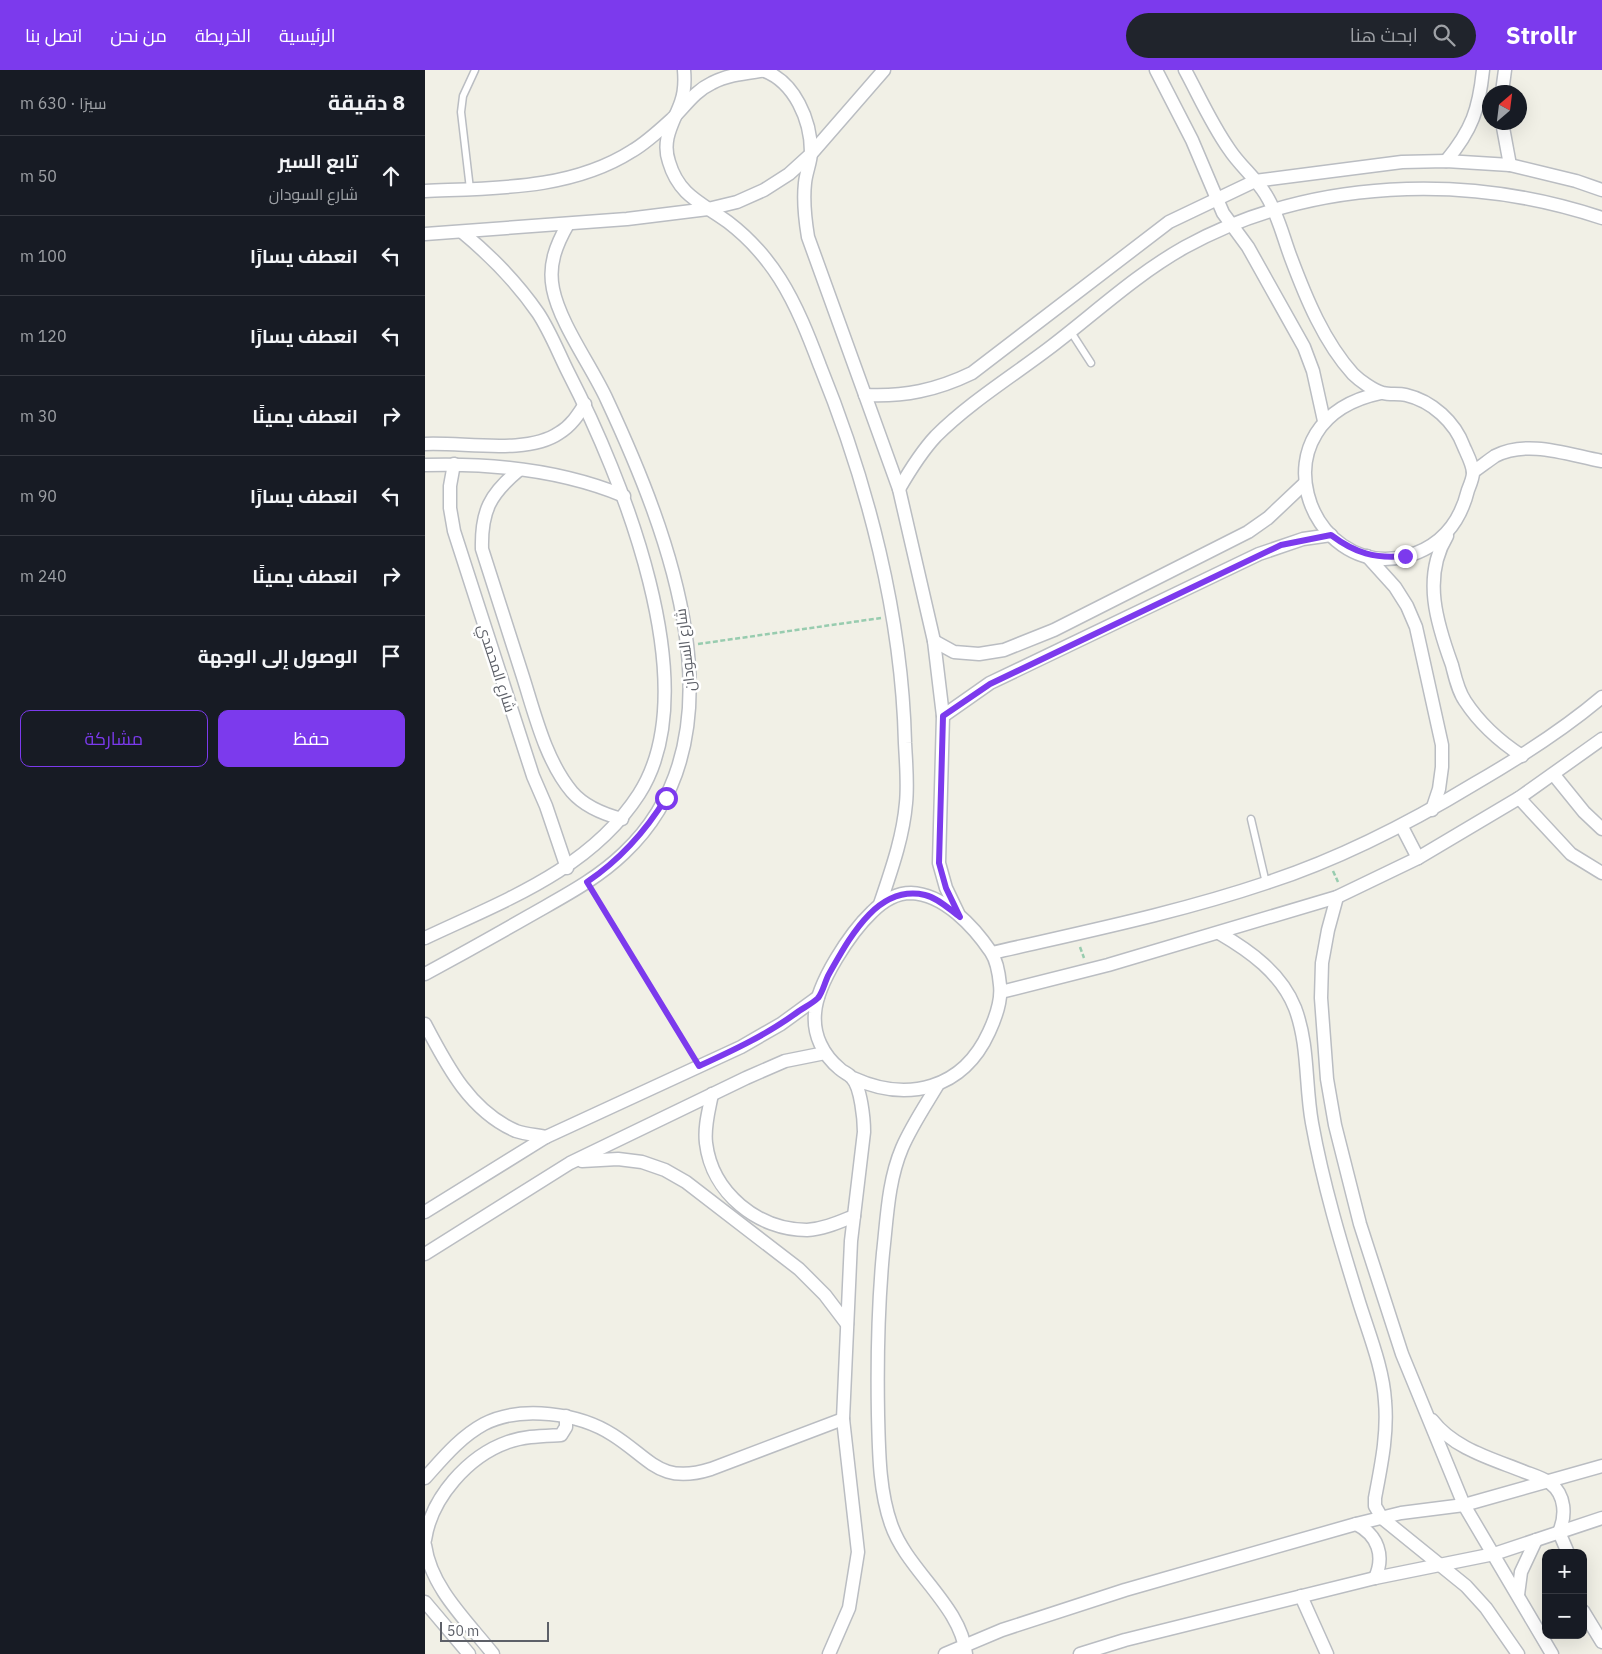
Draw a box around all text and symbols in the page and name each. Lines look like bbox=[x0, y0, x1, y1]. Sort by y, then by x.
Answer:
search box bbox=[1126, 13, 1476, 58]
text: Strollr bbox=[1506, 19, 1577, 51]
icon: search bbox=[1430, 21, 1458, 49]
text: ابحث هنا bbox=[1350, 23, 1418, 47]
text: اتصل بنا bbox=[25, 24, 82, 47]
text: من نحن bbox=[110, 24, 167, 47]
text: الخريطة bbox=[195, 24, 251, 47]
text: الرئيسية bbox=[279, 24, 336, 47]
north arrow bbox=[1482, 85, 1527, 130]
text: 8 دقيقة bbox=[328, 88, 405, 116]
text: سيرًا · 630 m bbox=[20, 93, 106, 113]
text: تابع السير bbox=[278, 149, 358, 173]
icon: ahead bbox=[377, 162, 405, 190]
text: 50 m bbox=[20, 166, 57, 186]
text: شارع السودان bbox=[269, 184, 358, 204]
icon: left bbox=[377, 242, 405, 270]
text: انعطف يسارًا bbox=[250, 244, 358, 268]
text: 100 m bbox=[20, 246, 67, 266]
icon: left bbox=[377, 322, 405, 350]
text: انعطف يسارًا bbox=[250, 324, 358, 348]
text: 120 m bbox=[20, 326, 67, 346]
icon: right bbox=[377, 402, 405, 430]
text: انعطف يمينًا bbox=[252, 404, 358, 428]
text: 30 m bbox=[20, 406, 57, 426]
icon: left bbox=[377, 482, 405, 510]
text: انعطف يسارًا bbox=[250, 484, 358, 508]
text: 90 m bbox=[20, 486, 57, 506]
route end bbox=[1394, 545, 1417, 568]
icon: right bbox=[377, 562, 405, 590]
text: انعطف يمينًا bbox=[252, 564, 358, 588]
text: 240 m bbox=[20, 566, 67, 586]
street label: شارع السودان bbox=[670, 607, 702, 693]
street label: شارع المحمدي bbox=[471, 622, 520, 715]
icon: arrive bbox=[377, 642, 405, 670]
text: الوصول إلى الوجهة bbox=[198, 644, 358, 668]
button: مشاركة bbox=[20, 710, 208, 767]
button: حفظ bbox=[218, 710, 405, 767]
route start bbox=[655, 787, 678, 810]
map controls bbox=[1542, 1549, 1587, 1639]
button: + bbox=[1542, 1549, 1587, 1594]
button: − bbox=[1542, 1594, 1587, 1639]
scale bar bbox=[440, 1619, 549, 1642]
text: 50 m bbox=[447, 1622, 479, 1640]

